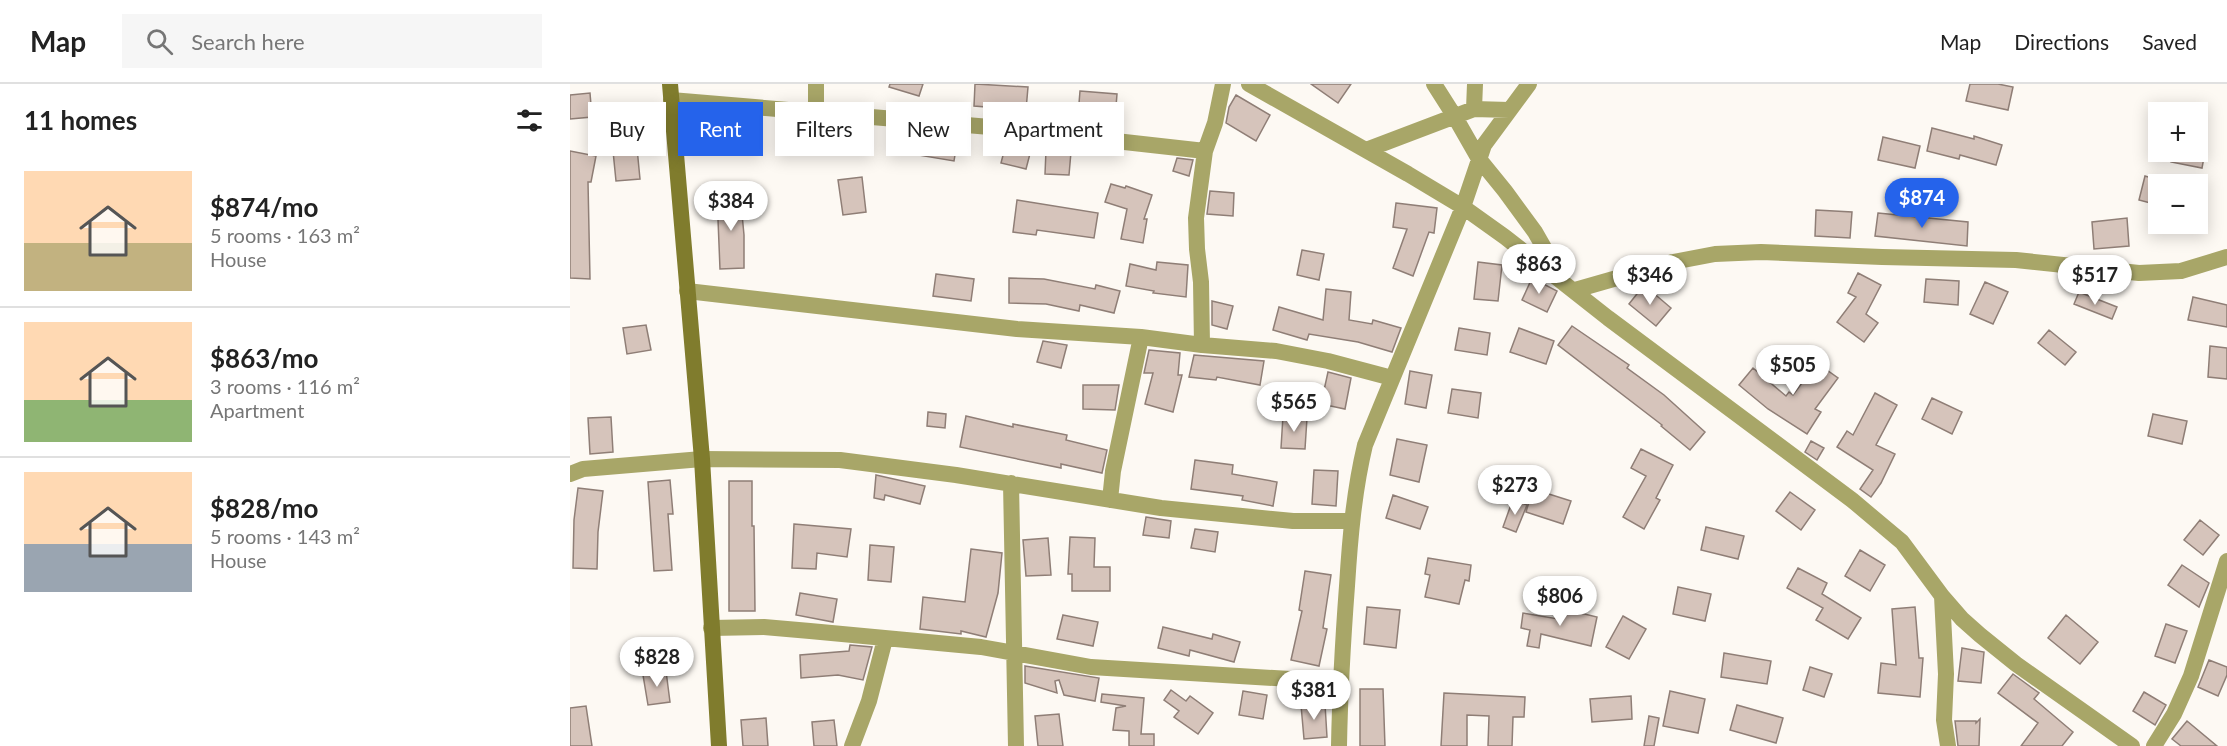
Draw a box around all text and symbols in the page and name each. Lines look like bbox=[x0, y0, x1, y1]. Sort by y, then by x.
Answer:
search box bbox=[122, 14, 542, 68]
text: Map bbox=[30, 24, 86, 58]
icon: search bbox=[143, 25, 176, 58]
text: Search here bbox=[191, 28, 305, 55]
text: Map bbox=[1940, 29, 1981, 54]
text: Directions bbox=[2014, 29, 2109, 54]
text: Saved bbox=[2142, 29, 2197, 54]
chip: Buy bbox=[588, 102, 666, 156]
chip: Rent bbox=[678, 102, 763, 156]
chip: Filters bbox=[775, 102, 874, 156]
chip: New bbox=[886, 102, 971, 156]
chip: Apartment bbox=[983, 102, 1124, 156]
map controls bbox=[2148, 102, 2208, 234]
button: + bbox=[2148, 102, 2208, 162]
text: 11 homes bbox=[24, 104, 137, 136]
icon: filters bbox=[513, 104, 546, 137]
button: − bbox=[2148, 174, 2208, 234]
pin: $874 bbox=[1886, 178, 1958, 229]
pin: $384 bbox=[695, 181, 767, 232]
text: $874 bbox=[1899, 185, 1945, 209]
text: $384 bbox=[708, 188, 754, 212]
text: $874/mo bbox=[210, 191, 318, 223]
icon: home bbox=[72, 195, 144, 267]
text: 5 rooms · 163 m² bbox=[210, 223, 360, 247]
pin: $863 bbox=[1503, 244, 1575, 295]
text: House bbox=[210, 247, 267, 271]
text: $863 bbox=[1516, 251, 1562, 275]
pin: $346 bbox=[1614, 255, 1686, 306]
pin: $517 bbox=[2059, 255, 2131, 306]
text: $346 bbox=[1627, 262, 1673, 286]
text: $517 bbox=[2072, 262, 2118, 286]
text: $863/mo bbox=[210, 342, 318, 374]
pin: $505 bbox=[1757, 345, 1829, 396]
icon: home bbox=[72, 346, 144, 418]
text: $505 bbox=[1770, 352, 1816, 376]
text: 3 rooms · 116 m² bbox=[210, 374, 360, 398]
pin: $565 bbox=[1258, 382, 1330, 433]
text: $565 bbox=[1271, 389, 1317, 413]
text: Apartment bbox=[210, 398, 304, 422]
pin: $273 bbox=[1479, 465, 1551, 516]
text: $273 bbox=[1492, 472, 1538, 496]
text: $828/mo bbox=[210, 492, 318, 524]
icon: home bbox=[72, 496, 144, 568]
text: 5 rooms · 143 m² bbox=[210, 524, 360, 548]
text: House bbox=[210, 548, 267, 572]
pin: $806 bbox=[1524, 576, 1596, 627]
text: $806 bbox=[1537, 583, 1583, 607]
pin: $828 bbox=[621, 637, 693, 688]
text: $828 bbox=[634, 644, 680, 668]
pin: $381 bbox=[1278, 670, 1350, 721]
text: $381 bbox=[1291, 677, 1337, 701]

